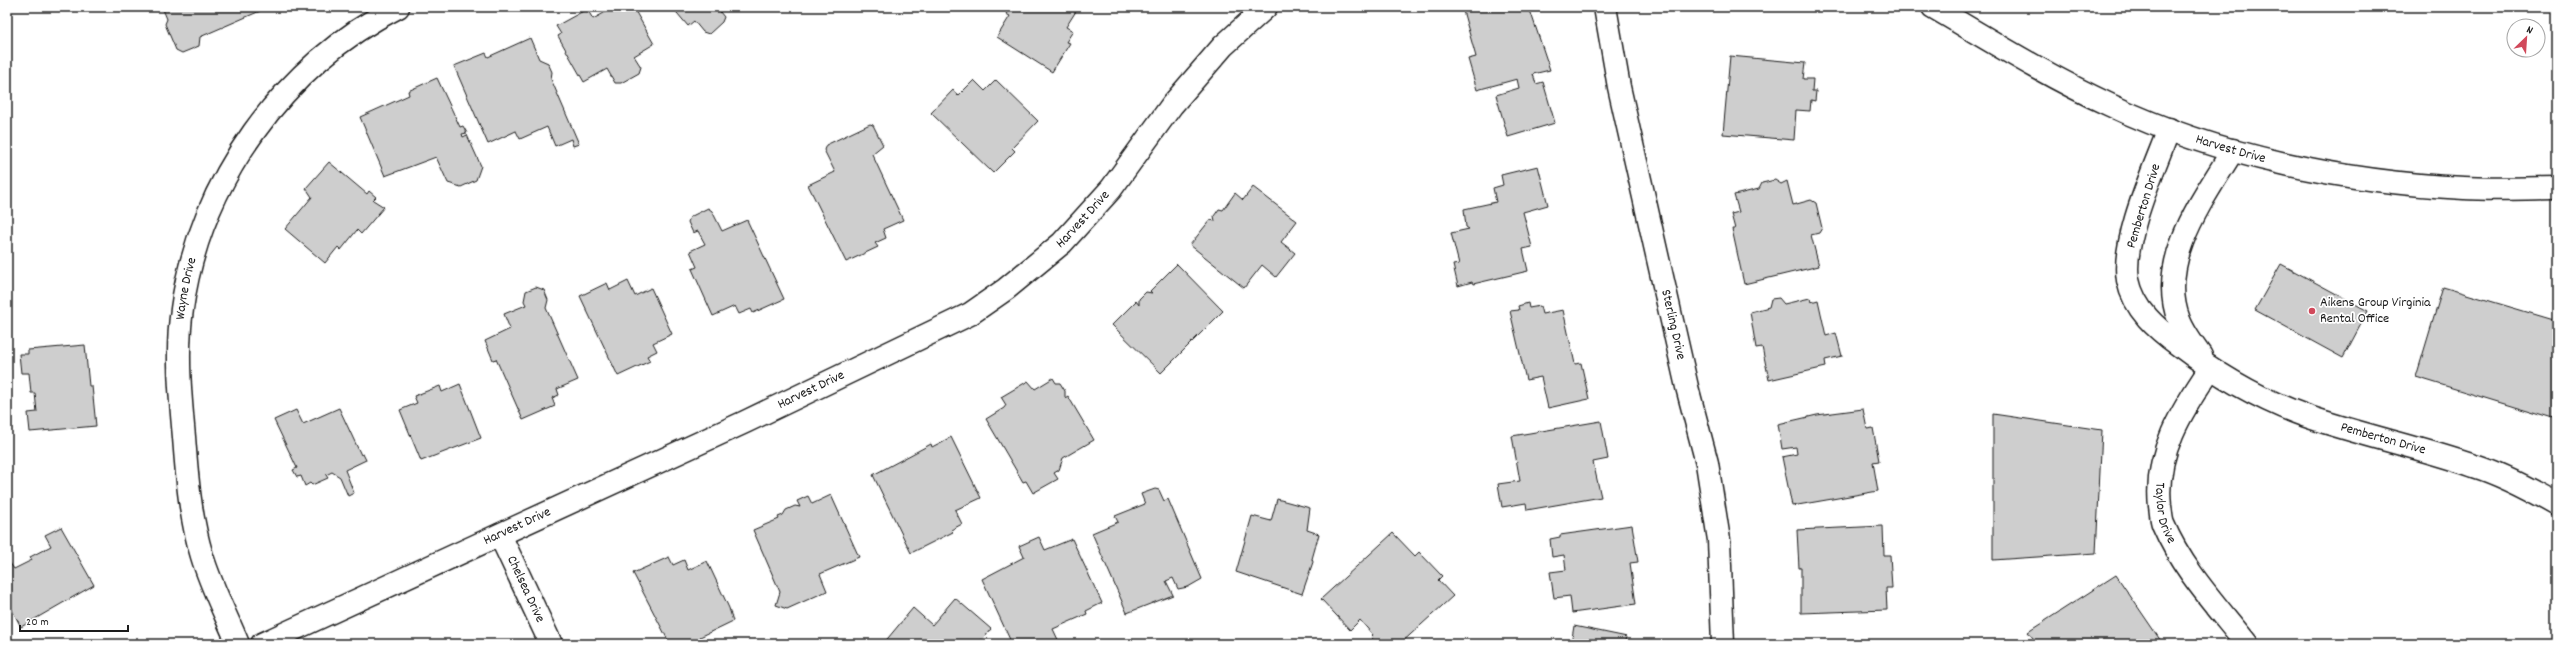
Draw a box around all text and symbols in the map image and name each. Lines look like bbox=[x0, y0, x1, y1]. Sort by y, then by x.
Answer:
north arrow bbox=[2506, 18, 2546, 58]
text: N bbox=[2524, 22, 2536, 39]
street label: Harvest Drive bbox=[2193, 130, 2268, 169]
street label: Pemberton Drive bbox=[2122, 161, 2166, 251]
street label: Harvest Drive bbox=[1052, 186, 1115, 254]
street label: Wayne Drive bbox=[171, 255, 202, 321]
street label: Sterling Drive bbox=[1655, 288, 1691, 362]
place label: Aikens Group Virginia Rental Office bbox=[2320, 293, 2431, 329]
marker: Aikens Group Virginia Rental Office bbox=[2307, 306, 2317, 316]
street label: Harvest Drive bbox=[774, 366, 848, 415]
street label: Pemberton Drive bbox=[2338, 418, 2428, 460]
street label: Taylor Drive bbox=[2149, 482, 2181, 548]
street label: Harvest Drive bbox=[480, 502, 554, 551]
street label: Chelsea Drive bbox=[501, 553, 550, 626]
scale bar bbox=[20, 607, 128, 633]
text: 20 m bbox=[26, 614, 49, 631]

